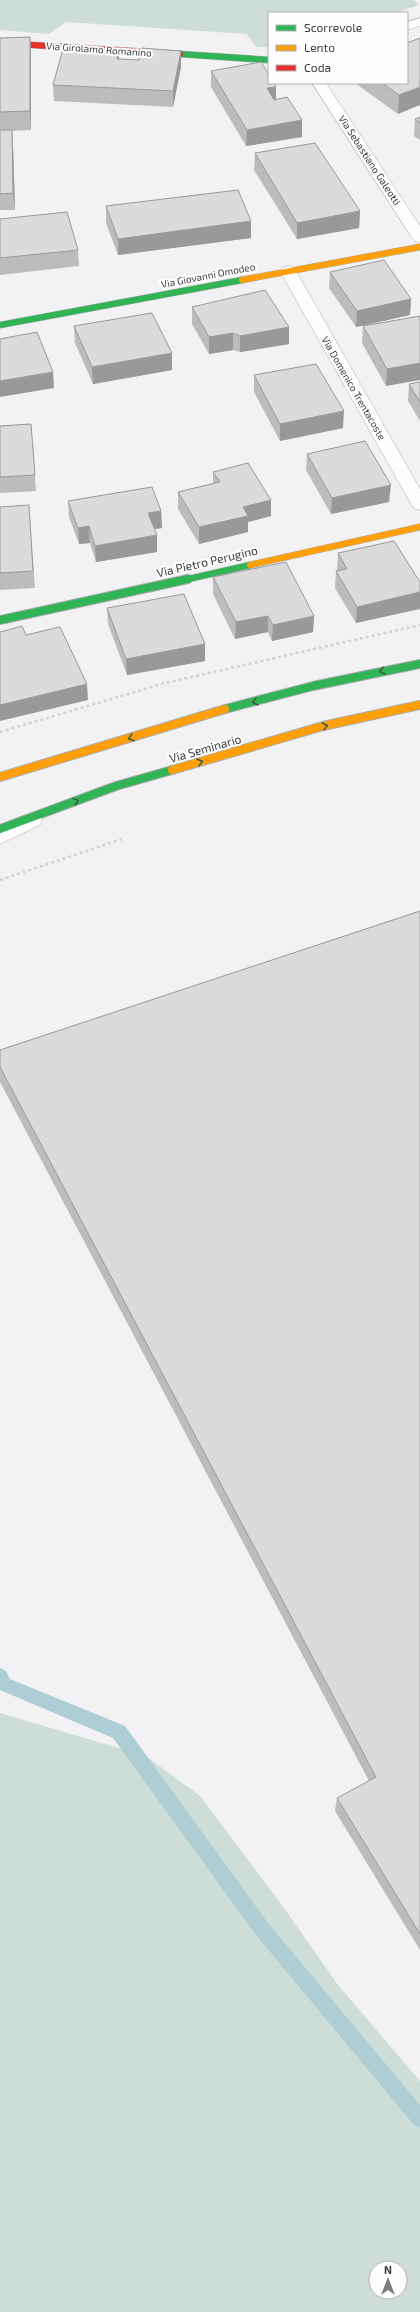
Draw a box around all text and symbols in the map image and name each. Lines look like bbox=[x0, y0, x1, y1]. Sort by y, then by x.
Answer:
legend bbox=[268, 12, 408, 84]
text: Scorrevole bbox=[304, 20, 362, 34]
street label: Via Girolamo Romanino bbox=[46, 39, 152, 59]
text: Lento bbox=[304, 40, 335, 54]
text: Coda bbox=[304, 60, 331, 74]
street label: Via Sebastiano Galeotti bbox=[336, 113, 404, 207]
street label: Via Giovanni Omodeo bbox=[160, 260, 256, 290]
street label: Via Domenico Trentacoste bbox=[319, 334, 389, 442]
street label: Via Pietro Perugino bbox=[155, 543, 259, 579]
one-way arrow bbox=[378, 666, 385, 674]
one-way arrow bbox=[252, 697, 259, 705]
one-way arrow bbox=[322, 723, 328, 731]
street label: Via Seminario bbox=[167, 731, 243, 765]
one-way arrow bbox=[127, 733, 134, 742]
one-way arrow bbox=[196, 758, 203, 767]
one-way arrow bbox=[72, 797, 79, 806]
north arrow bbox=[368, 2260, 408, 2300]
text: N bbox=[384, 2263, 392, 2276]

